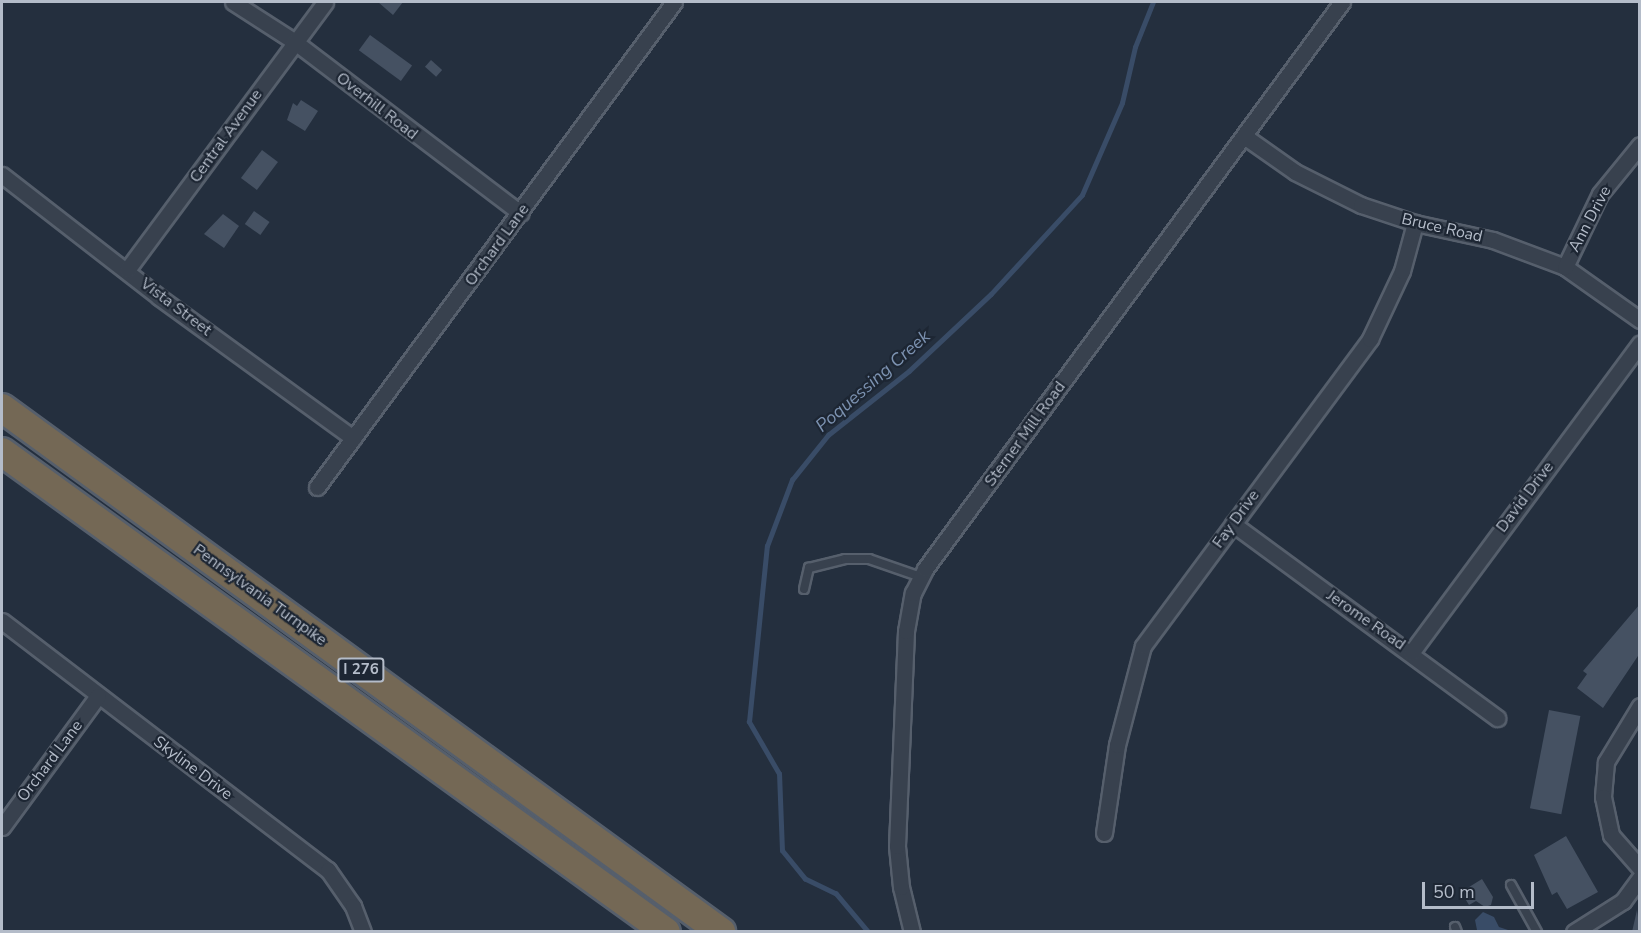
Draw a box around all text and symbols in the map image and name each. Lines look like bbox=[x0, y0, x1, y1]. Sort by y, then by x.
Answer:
street label: Overhill Road bbox=[332, 68, 422, 144]
street label: Central Avenue bbox=[186, 86, 266, 186]
street label: Ann Drive bbox=[1565, 183, 1615, 255]
street label: Orchard Lane bbox=[461, 200, 533, 290]
street label: Bruce Road bbox=[1400, 209, 1484, 247]
street label: Vista Street bbox=[137, 274, 215, 340]
water label: Poquessing Creek bbox=[811, 325, 935, 437]
street label: Sterner Mill Road bbox=[980, 378, 1070, 490]
street label: David Drive bbox=[1492, 458, 1558, 536]
street label: Fay Drive bbox=[1209, 486, 1263, 552]
street label: Pennsylvania Turnpike bbox=[189, 540, 331, 650]
street label: Jerome Road bbox=[1323, 586, 1409, 654]
road number: I 276 bbox=[337, 658, 385, 682]
street label: Orchard Lane bbox=[13, 717, 87, 805]
street label: Skyline Drive bbox=[150, 732, 236, 804]
scale bar bbox=[1425, 870, 1538, 908]
text: 50 m bbox=[1433, 880, 1475, 904]

